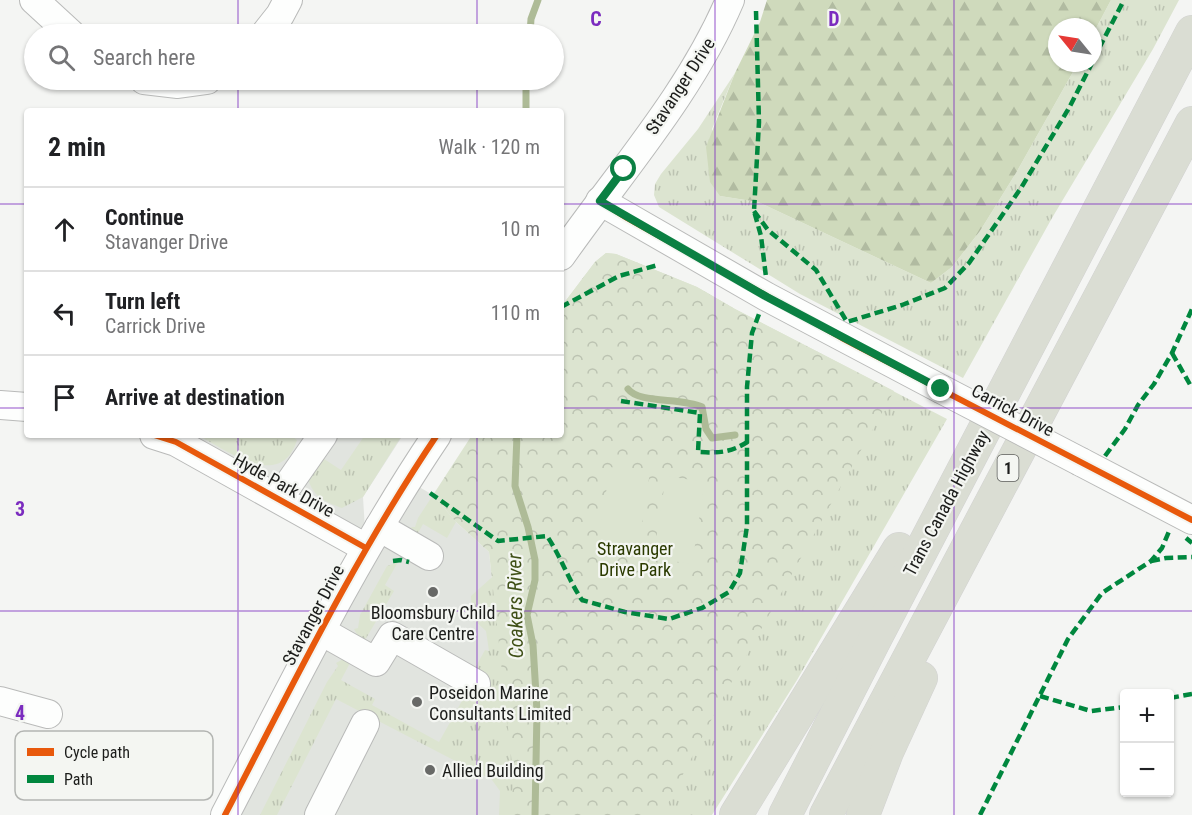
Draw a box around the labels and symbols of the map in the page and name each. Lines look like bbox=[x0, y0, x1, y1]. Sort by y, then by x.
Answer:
text: C bbox=[590, 7, 602, 31]
text: D bbox=[828, 7, 840, 31]
north arrow bbox=[1048, 18, 1102, 72]
street label: Stavanger Drive bbox=[641, 34, 719, 138]
route start bbox=[610, 155, 636, 181]
route end bbox=[927, 375, 953, 401]
street label: Carrick Drive bbox=[968, 380, 1058, 440]
street label: Trans Canada Highway bbox=[899, 426, 994, 579]
street label: Hyde Park Drive bbox=[230, 449, 338, 521]
road number: 1 bbox=[998, 455, 1018, 481]
text: 3 bbox=[15, 497, 25, 521]
park label: Stravanger Drive Park bbox=[597, 538, 674, 580]
water label: Coakers River bbox=[502, 552, 528, 659]
street label: Stavanger Drive bbox=[278, 561, 348, 669]
marker: Bloomsbury Child Care Centre bbox=[426, 585, 440, 599]
place label: Bloomsbury Child Care Centre bbox=[371, 602, 495, 644]
place label: Poseidon Marine Consultants Limited bbox=[429, 682, 571, 724]
marker: Poseidon Marine Consultants Limited bbox=[410, 695, 424, 709]
text: 4 bbox=[15, 701, 25, 725]
legend bbox=[15, 731, 213, 800]
text: Cycle path bbox=[64, 743, 130, 762]
place label: Allied Building bbox=[442, 760, 544, 781]
marker: Allied Building bbox=[423, 763, 437, 777]
text: Path bbox=[64, 770, 93, 789]

